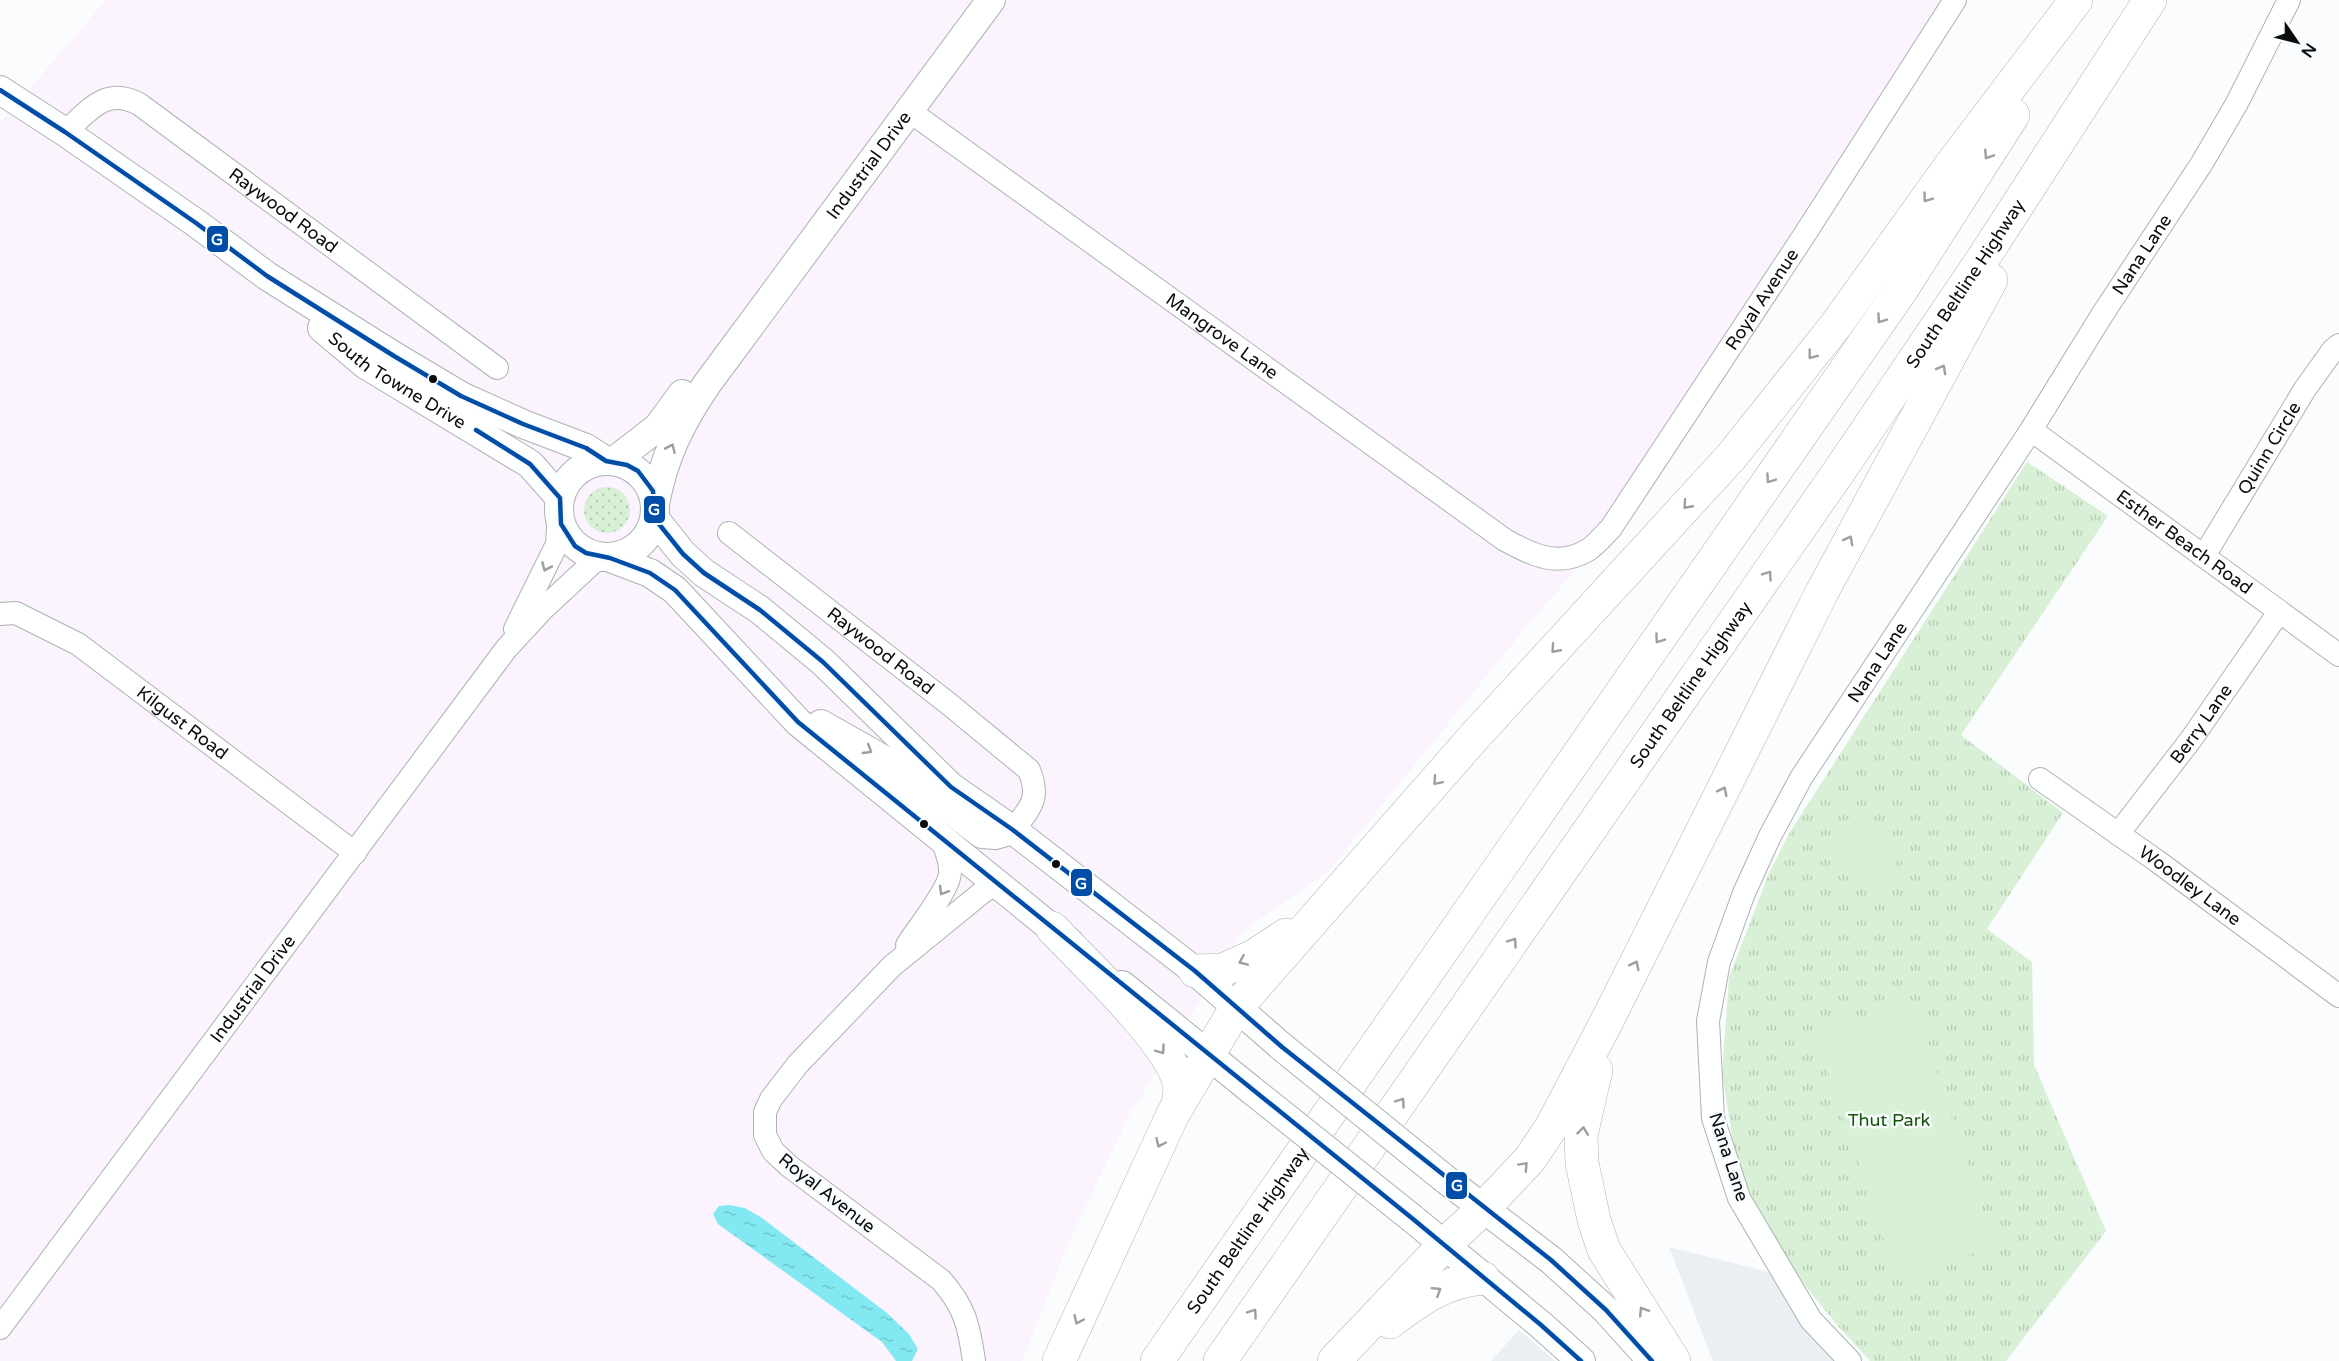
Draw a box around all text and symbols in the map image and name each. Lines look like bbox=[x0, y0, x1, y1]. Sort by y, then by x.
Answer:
north arrow bbox=[2267, 12, 2327, 72]
text: N bbox=[2297, 39, 2320, 61]
street label: Industrial Drive bbox=[822, 107, 916, 223]
one-way arrow bbox=[1984, 149, 1995, 160]
street label: Raywood Road bbox=[224, 163, 342, 258]
one-way arrow bbox=[1923, 192, 1934, 203]
street label: South Beltline Highway bbox=[1901, 195, 2030, 372]
street label: Nana Lane bbox=[2107, 210, 2176, 299]
line badge: G bbox=[206, 225, 229, 253]
text: G bbox=[211, 230, 223, 250]
street label: Royal Avenue bbox=[1720, 244, 1803, 354]
street label: Mangrove Lane bbox=[1162, 288, 1283, 384]
one-way arrow bbox=[1877, 312, 1888, 323]
street label: South Towne Drive bbox=[324, 327, 470, 434]
one-way arrow bbox=[1808, 348, 1819, 359]
one-way arrow bbox=[1935, 365, 1946, 375]
unlabelled marker bbox=[427, 373, 439, 385]
street label: Quinn Circle bbox=[2233, 398, 2306, 499]
one-way arrow bbox=[663, 443, 675, 454]
one-way arrow bbox=[1766, 472, 1777, 483]
street label: Esther Beach Road bbox=[2112, 485, 2257, 599]
line badge: G bbox=[643, 495, 666, 524]
one-way arrow bbox=[1683, 498, 1694, 509]
text: G bbox=[648, 500, 660, 520]
one-way arrow bbox=[1842, 536, 1854, 547]
one-way arrow bbox=[542, 561, 554, 572]
one-way arrow bbox=[1761, 570, 1772, 581]
street label: South Beltline Highway bbox=[1625, 597, 1756, 772]
street label: Raywood Road bbox=[823, 602, 939, 699]
street label: Nana Lane bbox=[1843, 618, 1912, 707]
one-way arrow bbox=[1655, 633, 1666, 644]
one-way arrow bbox=[1551, 642, 1562, 652]
street label: Berry Lane bbox=[2165, 680, 2237, 768]
street label: Kilgust Road bbox=[132, 681, 232, 764]
one-way arrow bbox=[862, 743, 872, 754]
one-way arrow bbox=[1433, 774, 1444, 785]
one-way arrow bbox=[1715, 786, 1727, 797]
unlabelled marker bbox=[918, 818, 930, 830]
street label: Woodley Lane bbox=[2135, 841, 2245, 930]
unlabelled marker bbox=[1050, 858, 1062, 870]
line badge: G bbox=[1070, 868, 1093, 897]
text: G bbox=[1075, 874, 1087, 894]
one-way arrow bbox=[938, 885, 950, 895]
street label: Industrial Drive bbox=[205, 931, 300, 1047]
one-way arrow bbox=[1506, 938, 1517, 949]
one-way arrow bbox=[1238, 954, 1249, 966]
one-way arrow bbox=[1628, 960, 1640, 971]
one-way arrow bbox=[1154, 1044, 1165, 1055]
one-way arrow bbox=[1394, 1098, 1405, 1109]
park label: Thut Park bbox=[1848, 1109, 1931, 1131]
street label: Nana Lane bbox=[1704, 1110, 1754, 1204]
one-way arrow bbox=[1576, 1126, 1588, 1135]
one-way arrow bbox=[1155, 1136, 1167, 1147]
street label: South Beltline Highway bbox=[1182, 1142, 1314, 1318]
street label: Royal Avenue bbox=[774, 1148, 880, 1238]
one-way arrow bbox=[1517, 1162, 1528, 1173]
line badge: G bbox=[1445, 1171, 1468, 1200]
text: G bbox=[1451, 1176, 1463, 1196]
one-way arrow bbox=[1431, 1286, 1441, 1298]
one-way arrow bbox=[1638, 1307, 1650, 1317]
one-way arrow bbox=[1246, 1309, 1257, 1320]
one-way arrow bbox=[1073, 1313, 1085, 1324]

